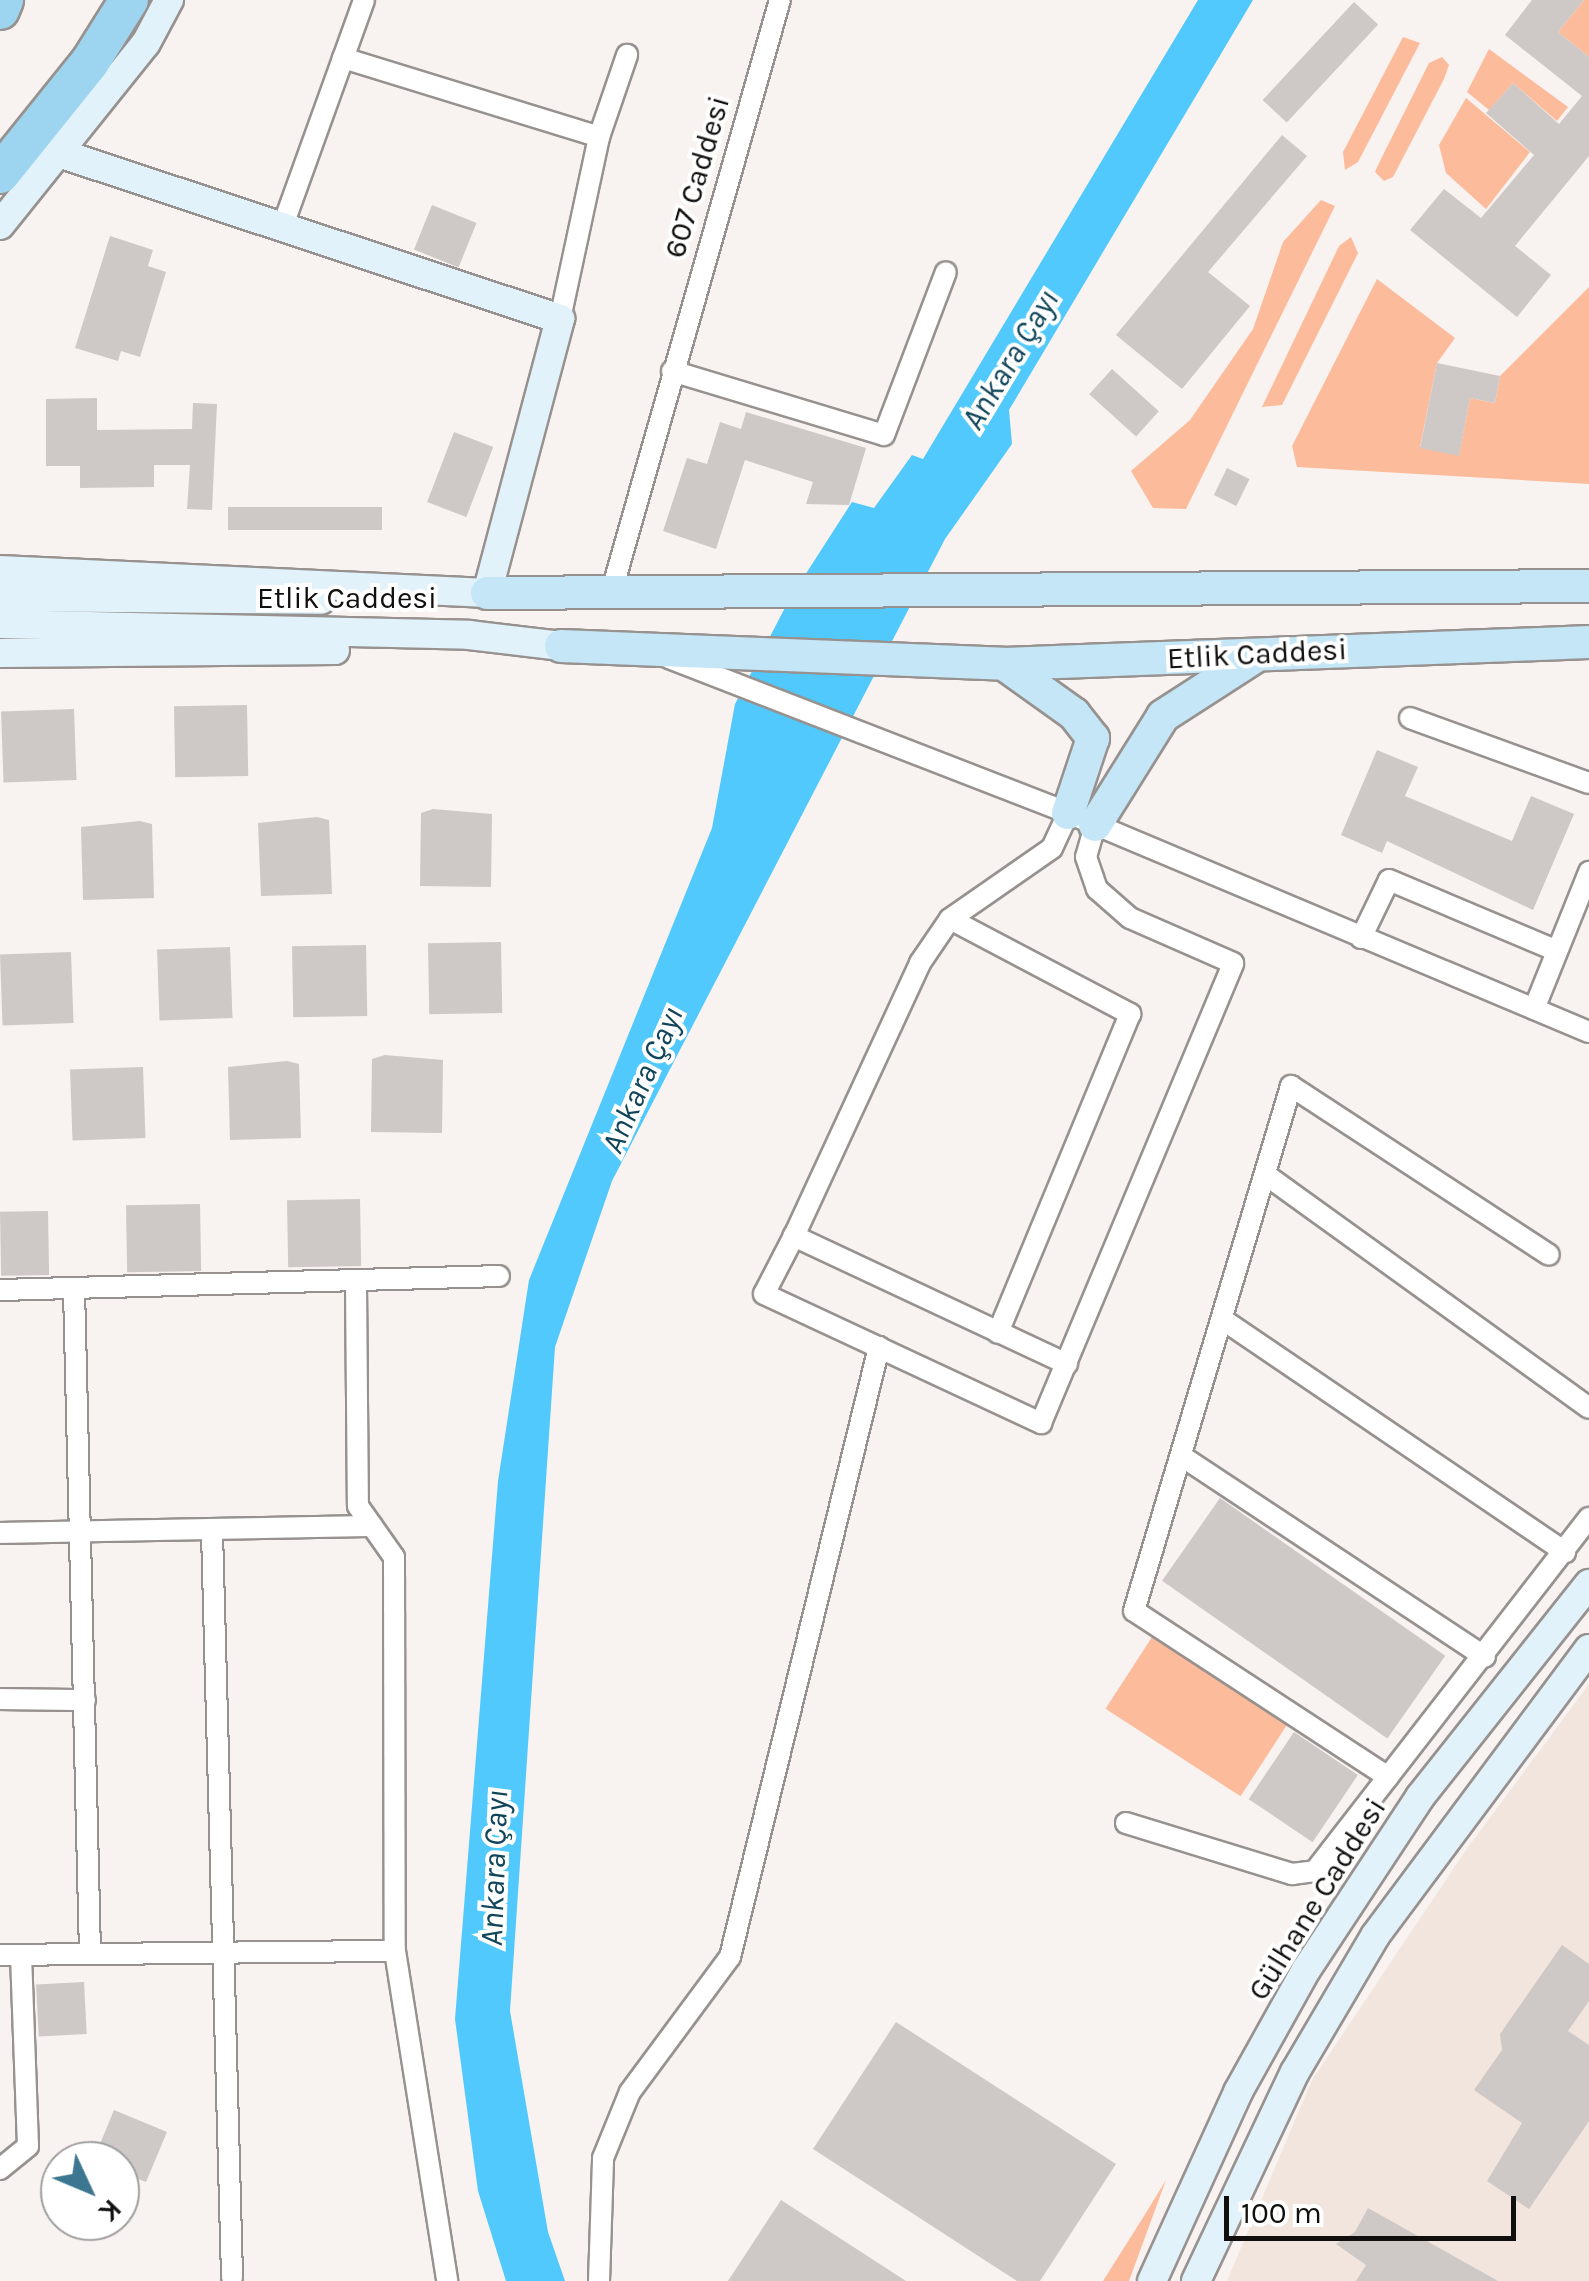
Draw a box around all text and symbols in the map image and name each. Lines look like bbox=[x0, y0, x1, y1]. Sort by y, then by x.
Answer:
street label: 607 Caddesi bbox=[657, 92, 737, 262]
water label: Ankara Çayı bbox=[954, 283, 1068, 437]
street label: Etlik Caddesi bbox=[257, 580, 437, 616]
street label: Etlik Caddesi bbox=[1166, 631, 1348, 677]
water label: Ankara Çayı bbox=[594, 1001, 692, 1159]
water label: Ankara Çayı bbox=[473, 1789, 517, 1947]
street label: Gülhane Caddesi bbox=[1240, 1791, 1394, 2007]
north arrow bbox=[40, 2141, 140, 2241]
scale bar bbox=[1229, 2176, 1522, 2238]
text: K bbox=[92, 2193, 129, 2229]
text: 100 m bbox=[1241, 2195, 1322, 2231]

